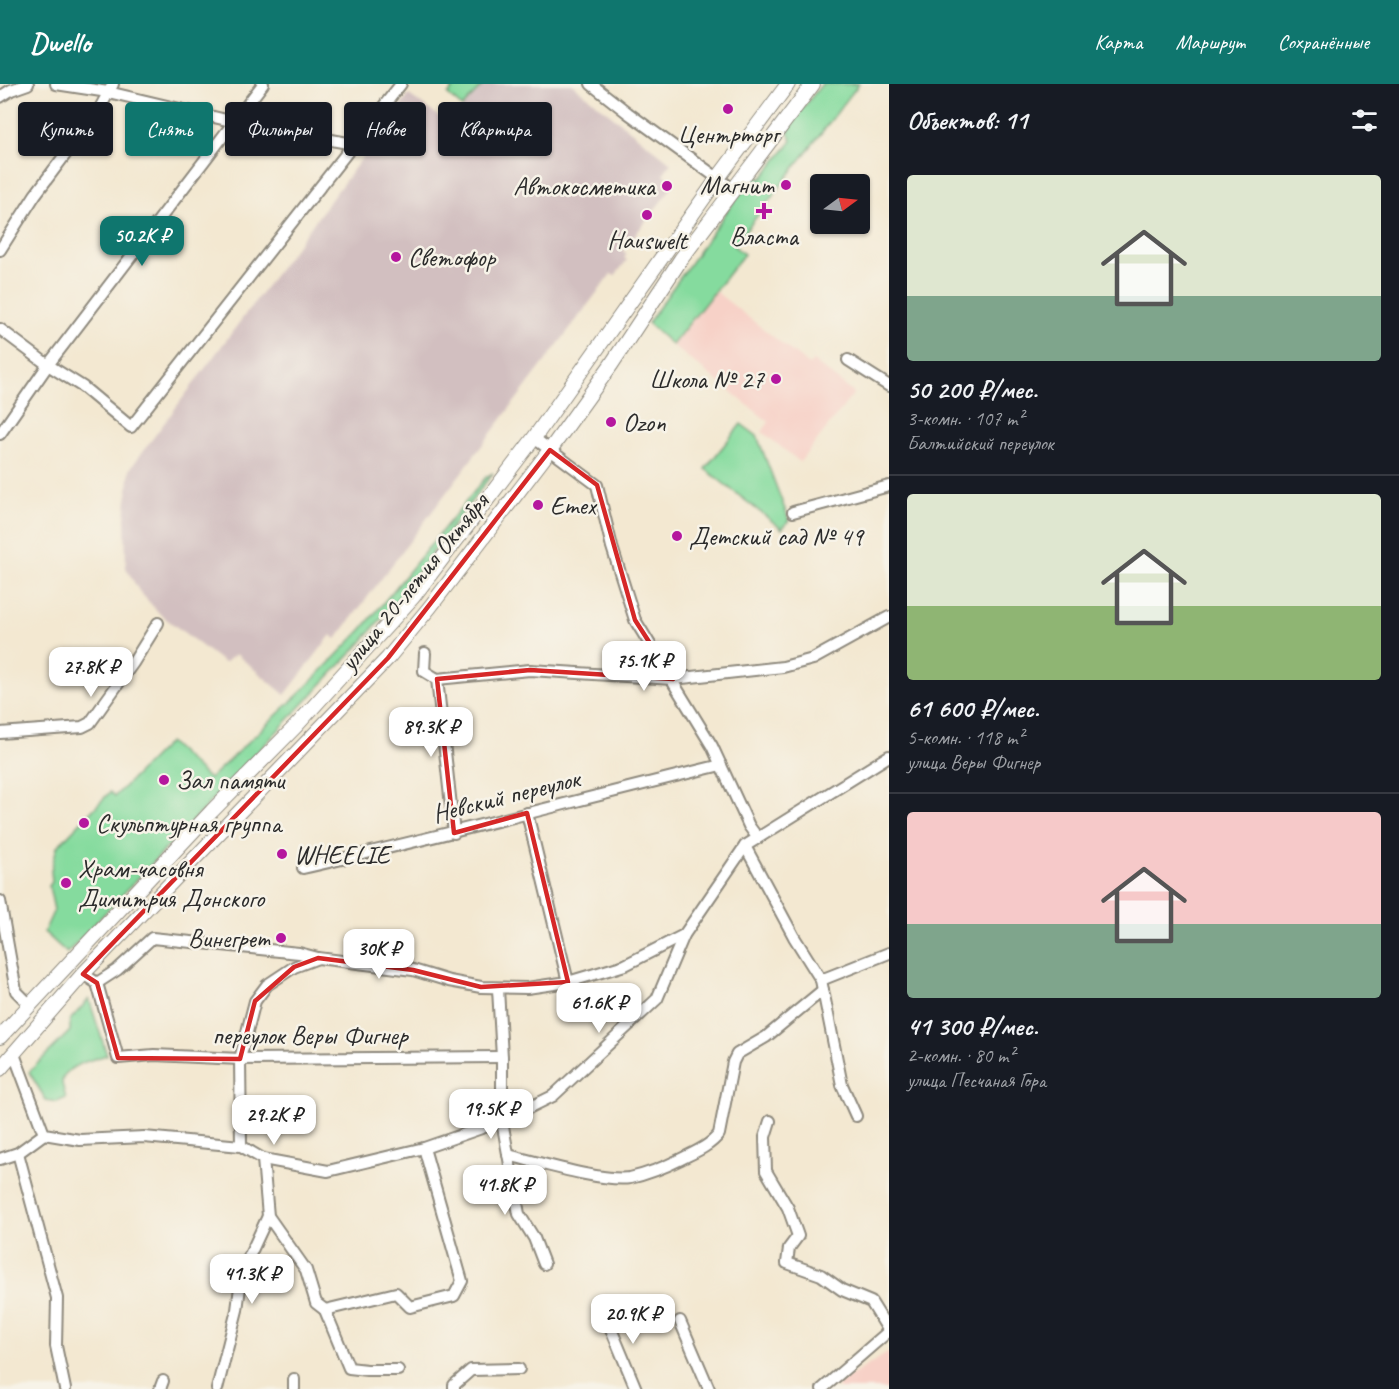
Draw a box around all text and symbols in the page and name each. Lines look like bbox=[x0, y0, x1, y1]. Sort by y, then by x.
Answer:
text: Dwello bbox=[30, 25, 91, 60]
text: Карта bbox=[1094, 29, 1143, 55]
text: Маршрут bbox=[1176, 29, 1245, 55]
text: Сохранённые bbox=[1278, 29, 1369, 55]
chip: Купить bbox=[18, 102, 113, 156]
chip: Снять bbox=[125, 102, 213, 156]
chip: Фильтры bbox=[225, 102, 332, 156]
chip: Новое bbox=[344, 102, 426, 156]
chip: Квартира bbox=[438, 102, 552, 156]
marker: Центрторг bbox=[721, 102, 735, 116]
text: Объектов: 11 bbox=[907, 104, 1027, 137]
icon: filters bbox=[1348, 104, 1381, 137]
place label: Центрторг bbox=[678, 118, 782, 151]
place label: Магнит bbox=[700, 169, 775, 202]
place label: Автокосметика bbox=[513, 170, 657, 203]
north arrow bbox=[810, 174, 870, 234]
map controls bbox=[810, 174, 870, 234]
marker: Магнит bbox=[779, 178, 793, 192]
marker: Автокосметика bbox=[660, 179, 674, 193]
marker: Власта bbox=[757, 204, 771, 218]
marker: Hauswelt bbox=[640, 208, 654, 222]
icon: home bbox=[1090, 214, 1198, 322]
pin: 50.2K ₽ bbox=[87, 216, 197, 267]
place label: Власта bbox=[730, 220, 800, 253]
text: 50.2K ₽ bbox=[114, 223, 170, 248]
place label: Hauswelt bbox=[607, 224, 689, 257]
place label: Светофор bbox=[408, 241, 496, 274]
marker: Светофор bbox=[389, 250, 403, 264]
place label: Школа № 27 bbox=[649, 363, 765, 396]
marker: Школа № 27 bbox=[769, 372, 783, 386]
text: 50 200 ₽/мес. bbox=[907, 373, 1038, 406]
place label: Ozon bbox=[623, 406, 666, 439]
text: 3-комн. · 107 m² bbox=[907, 406, 1024, 431]
marker: Ozon bbox=[604, 415, 618, 429]
text: Балтийский переулок bbox=[907, 431, 1054, 456]
street label: улица 20-летия Октября bbox=[331, 485, 497, 679]
place label: Emex bbox=[550, 489, 598, 522]
marker: Emex bbox=[531, 498, 545, 512]
place label: Детский сад № 49 bbox=[689, 520, 865, 553]
marker: Детский сад № 49 bbox=[670, 529, 684, 543]
icon: home bbox=[1090, 533, 1198, 641]
pin: 75.1K ₽ bbox=[589, 641, 699, 692]
pin: 27.8K ₽ bbox=[36, 647, 146, 698]
text: 75.1K ₽ bbox=[616, 648, 672, 673]
text: 27.8K ₽ bbox=[63, 654, 119, 679]
text: 61 600 ₽/мес. bbox=[907, 692, 1039, 725]
pin: 89.3K ₽ bbox=[376, 707, 486, 758]
text: 89.3K ₽ bbox=[403, 714, 459, 739]
text: 5-комн. · 118 m² bbox=[907, 725, 1024, 750]
text: улица Веры Фигнер bbox=[907, 750, 1040, 775]
street label: Невский переулок bbox=[429, 761, 585, 830]
place label: Зал памяти bbox=[176, 764, 286, 797]
marker: Зал памяти bbox=[157, 773, 171, 787]
place label: Скульптурная группа bbox=[96, 807, 283, 840]
marker: Скульптурная группа bbox=[77, 816, 91, 830]
place label: WHEELIE bbox=[294, 838, 393, 871]
marker: WHEELIE bbox=[275, 847, 289, 861]
icon: home bbox=[1090, 851, 1198, 959]
place label: Храм-часовня Димитрия Донского bbox=[78, 852, 266, 915]
marker: Храм-часовня Димитрия Донского bbox=[59, 876, 73, 890]
place label: Винегрет bbox=[188, 922, 271, 955]
pin: 30K ₽ bbox=[337, 929, 421, 980]
marker: Винегрет bbox=[274, 931, 288, 945]
text: 30K ₽ bbox=[357, 936, 401, 961]
pin: 61.6K ₽ bbox=[544, 983, 654, 1034]
text: 61.6K ₽ bbox=[570, 990, 628, 1015]
text: 41 300 ₽/мес. bbox=[907, 1010, 1038, 1043]
street label: переулок Веры Фигнер bbox=[212, 1019, 410, 1052]
text: 2-комн. · 80 m² bbox=[907, 1043, 1015, 1068]
text: улица Песчаная Гора bbox=[907, 1068, 1046, 1093]
pin: 19.5K ₽ bbox=[436, 1089, 546, 1140]
pin: 29.2K ₽ bbox=[219, 1095, 329, 1146]
text: 19.5K ₽ bbox=[463, 1096, 519, 1121]
text: 29.2K ₽ bbox=[246, 1102, 302, 1127]
pin: 41.8K ₽ bbox=[450, 1165, 560, 1216]
text: 41.8K ₽ bbox=[477, 1172, 533, 1197]
pin: 41.3K ₽ bbox=[197, 1254, 307, 1305]
text: 41.3K ₽ bbox=[224, 1261, 280, 1286]
pin: 20.9K ₽ bbox=[578, 1294, 688, 1345]
text: 20.9K ₽ bbox=[605, 1301, 661, 1326]

